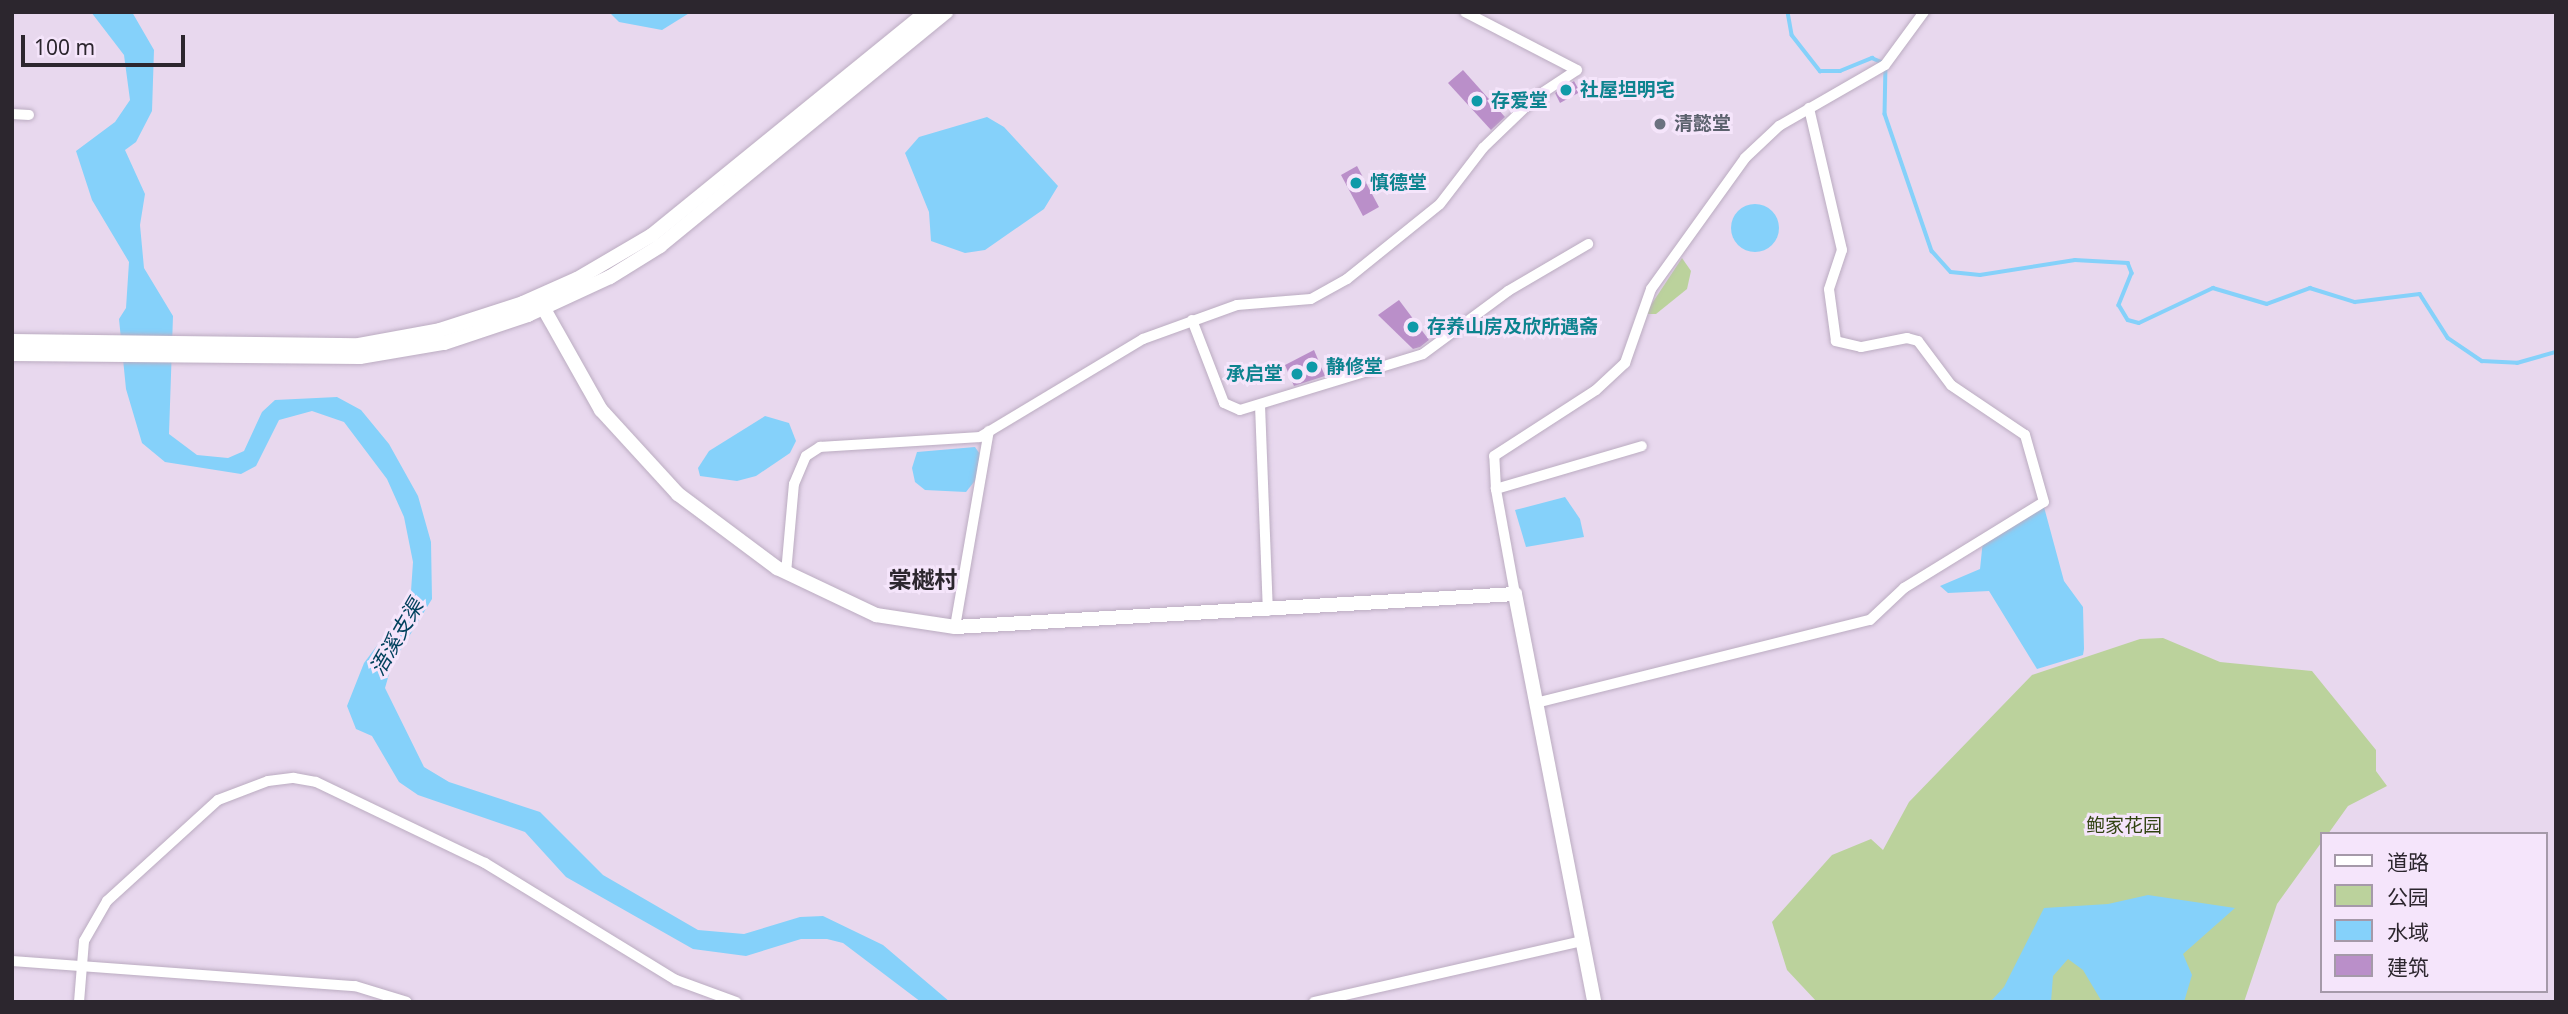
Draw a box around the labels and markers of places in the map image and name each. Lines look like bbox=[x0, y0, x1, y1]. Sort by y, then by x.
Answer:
place label: 社屋坦明宅 bbox=[1580, 79, 1675, 101]
marker: 社屋坦明宅 bbox=[1558, 82, 1574, 98]
place label: 存爱堂 bbox=[1491, 90, 1548, 112]
marker: 存爱堂 bbox=[1469, 93, 1485, 109]
place label: 清懿堂 bbox=[1674, 113, 1731, 135]
marker: 清懿堂 bbox=[1652, 116, 1668, 132]
place label: 慎德堂 bbox=[1370, 172, 1427, 194]
marker: 慎德堂 bbox=[1348, 175, 1364, 191]
place label: 存养山房及欣所遇斋 bbox=[1427, 316, 1598, 338]
marker: 存养山房及欣所遇斋 bbox=[1405, 319, 1421, 335]
place label: 静修堂 bbox=[1326, 356, 1383, 378]
marker: 静修堂 bbox=[1304, 359, 1320, 375]
place label: 承启堂 bbox=[1226, 363, 1283, 385]
marker: 承启堂 bbox=[1289, 366, 1305, 382]

